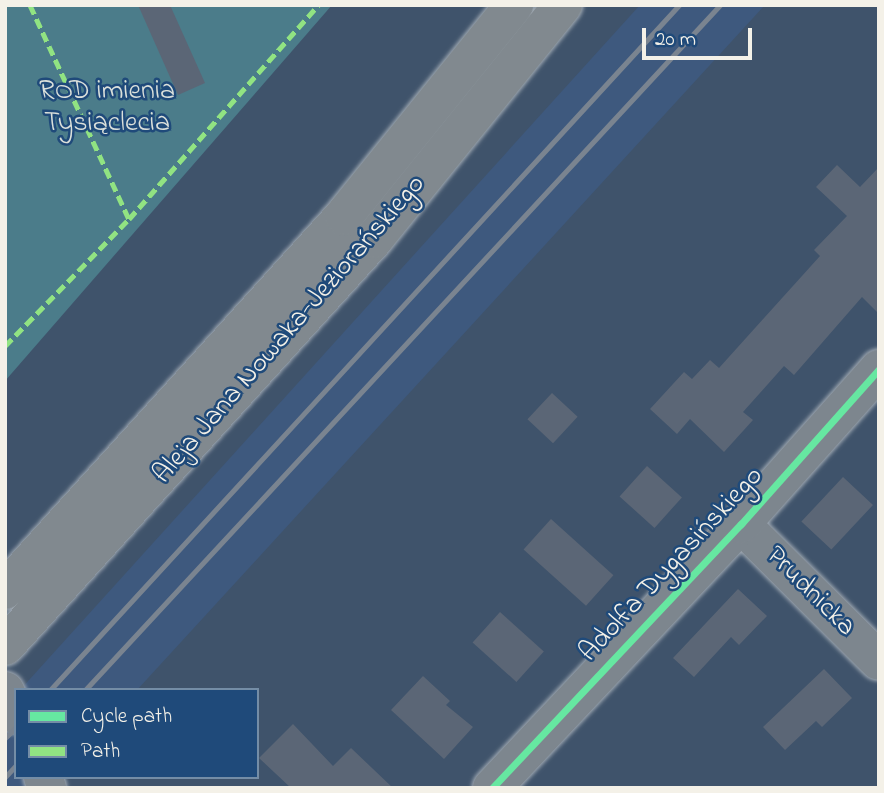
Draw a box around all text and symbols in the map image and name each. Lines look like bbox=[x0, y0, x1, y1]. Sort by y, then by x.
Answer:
scale bar bbox=[646, 14, 756, 58]
text: 20 m bbox=[655, 25, 696, 55]
park label: ROD imienia Tysiąclecia bbox=[39, 75, 175, 141]
street label: Aleja Jana Nowaka-Jeziorańskiego bbox=[147, 169, 433, 491]
street label: Adolfa Dygasińskiego bbox=[573, 460, 771, 670]
street label: Prudnicka bbox=[758, 540, 862, 644]
legend bbox=[14, 688, 259, 779]
text: Cycle path bbox=[81, 702, 172, 732]
text: Path bbox=[81, 737, 120, 767]

